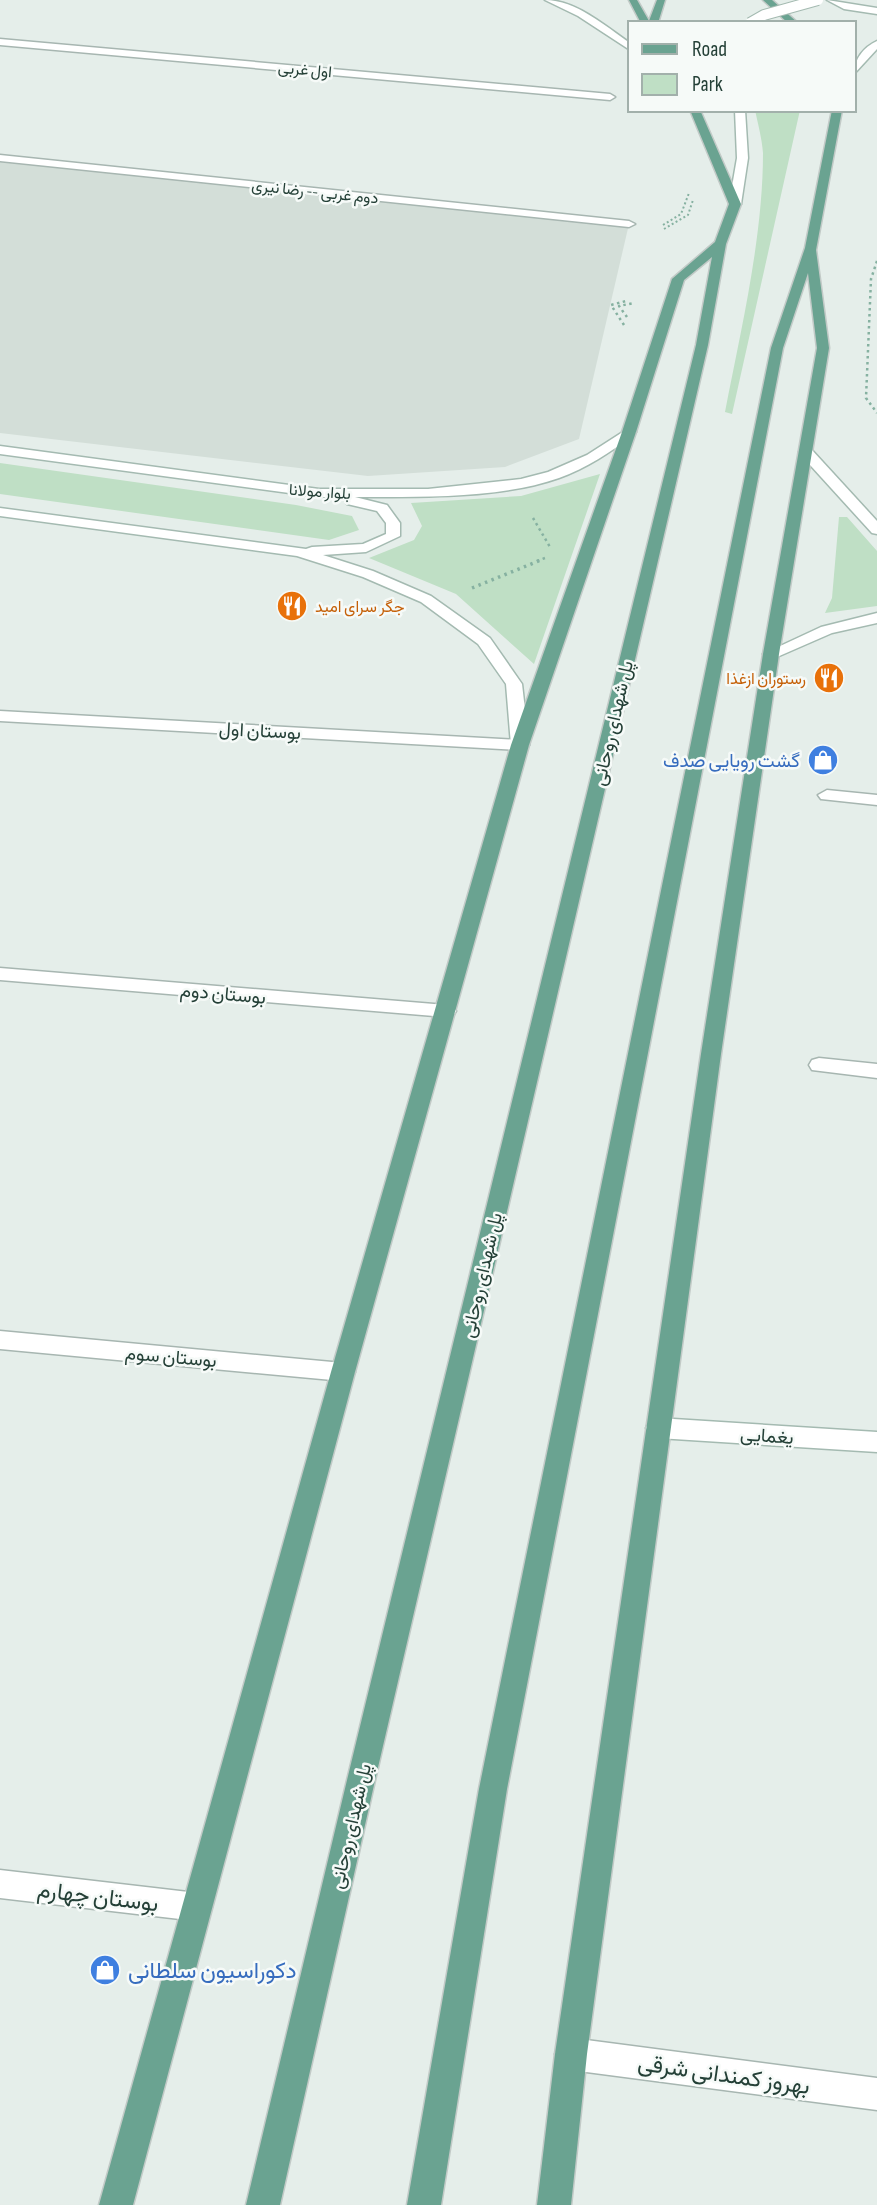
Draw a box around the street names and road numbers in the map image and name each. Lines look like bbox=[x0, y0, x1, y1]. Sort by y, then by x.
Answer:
street label: اول غربی bbox=[277, 59, 333, 82]
street label: دوم غربی -- رضا نیری bbox=[250, 176, 379, 209]
street label: بلوار مولانا bbox=[288, 481, 352, 504]
street label: پل شهدای روحانی bbox=[588, 658, 640, 788]
street label: بوستان اول bbox=[218, 718, 302, 745]
street label: بوستان دوم bbox=[179, 979, 267, 1010]
street label: پل شهدای روحانی bbox=[457, 1210, 509, 1340]
street label: بوستان سوم bbox=[124, 1342, 218, 1373]
street label: یغمایی bbox=[739, 1423, 794, 1450]
street label: پل شهدای روحانی bbox=[326, 1761, 378, 1891]
street label: بوستان چهارم bbox=[36, 1876, 160, 1919]
street label: بهروز کمندانی شرقی bbox=[636, 2049, 812, 2101]

